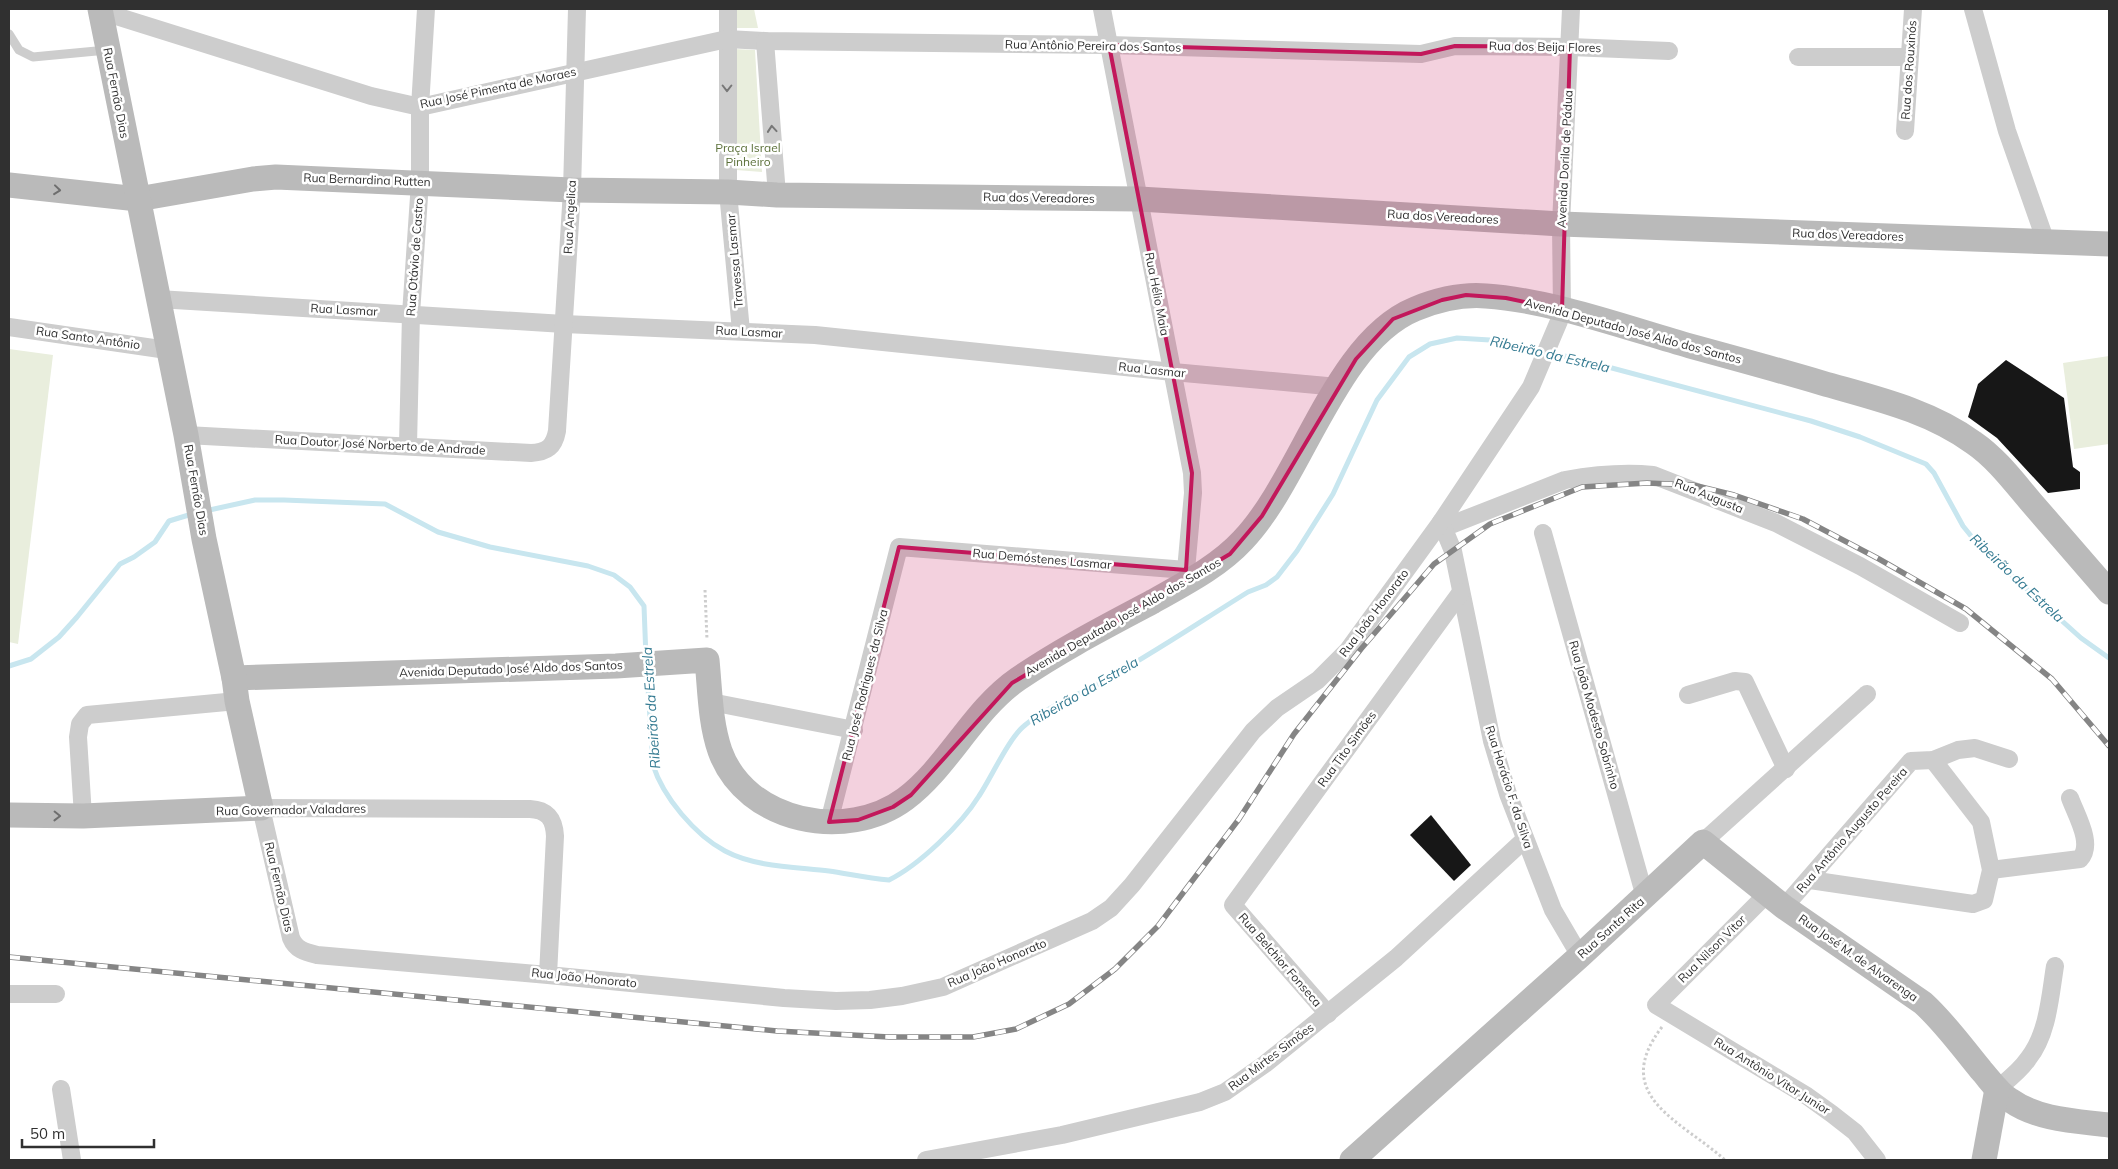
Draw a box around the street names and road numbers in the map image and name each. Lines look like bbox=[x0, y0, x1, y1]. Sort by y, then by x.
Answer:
street label: Rua dos Rouxinós bbox=[1898, 20, 1919, 120]
street label: Rua Antônio Pereira dos Santos bbox=[1005, 36, 1181, 55]
street label: Rua dos Beija Flores bbox=[1489, 38, 1601, 55]
street label: Rua Fernão Dias bbox=[100, 46, 133, 140]
street label: Rua José Pimenta de Moraes bbox=[418, 64, 577, 111]
street label: Avenida Dorila de Pádua bbox=[1553, 90, 1576, 228]
street label: Rua Bernardina Rutten bbox=[303, 170, 431, 189]
street label: Rua Angelica bbox=[560, 180, 579, 254]
street label: Rua dos Vereadores bbox=[983, 189, 1095, 206]
street label: Rua Otávio de Castro bbox=[403, 197, 426, 317]
street label: Rua dos Vereadores bbox=[1387, 206, 1499, 227]
street label: Travessa Lasmar bbox=[723, 213, 746, 309]
street label: Rua dos Vereadores bbox=[1792, 225, 1904, 244]
street label: Rua Hélio Maia bbox=[1142, 251, 1173, 337]
street label: Avenida Deputado José Aldo dos Santos bbox=[1523, 294, 1743, 367]
street label: Rua Lasmar bbox=[310, 300, 379, 319]
street label: Rua Lasmar bbox=[715, 322, 784, 341]
street label: Rua Santo Antônio bbox=[35, 323, 141, 352]
street label: Rua Lasmar bbox=[1118, 359, 1187, 381]
street label: Rua Doutor José Norberto de Andrade bbox=[274, 431, 486, 458]
street label: Rua Fernão Dias bbox=[181, 443, 212, 537]
street label: Rua Augusta bbox=[1673, 475, 1746, 516]
street label: Rua Demóstenes Lasmar bbox=[972, 545, 1113, 572]
street label: Avenida Deputado José Aldo dos Santos bbox=[1022, 554, 1224, 679]
street label: Rua João Honorato bbox=[1336, 566, 1412, 660]
street label: Rua José Rodrigues da Silva bbox=[838, 608, 891, 762]
street label: Rua João Modesto Sobrinho bbox=[1566, 639, 1623, 791]
street label: Avenida Deputado José Aldo dos Santos bbox=[399, 657, 623, 680]
street label: Rua Tito Simões bbox=[1314, 708, 1379, 790]
street label: Rua Horácio F. da Silva bbox=[1483, 723, 1536, 850]
street label: Rua Antônio Augusto Pereira bbox=[1793, 764, 1910, 896]
street label: Rua Governador Valadares bbox=[216, 801, 366, 818]
street label: Rua Fernão Dias bbox=[262, 840, 297, 934]
street label: Rua Santa Rita bbox=[1574, 894, 1647, 961]
street label: Rua Belchior Fonseca bbox=[1236, 910, 1325, 1010]
street label: Rua Nilson Vitor bbox=[1675, 911, 1749, 986]
street label: Rua José M. de Alvarenga bbox=[1796, 911, 1921, 1005]
street label: Rua João Honorato bbox=[945, 935, 1049, 990]
street label: Rua João Honorato bbox=[531, 965, 638, 991]
street label: Rua Mirtes Simões bbox=[1225, 1019, 1317, 1094]
street label: Rua Antônio Vitor Junior bbox=[1711, 1034, 1834, 1118]

